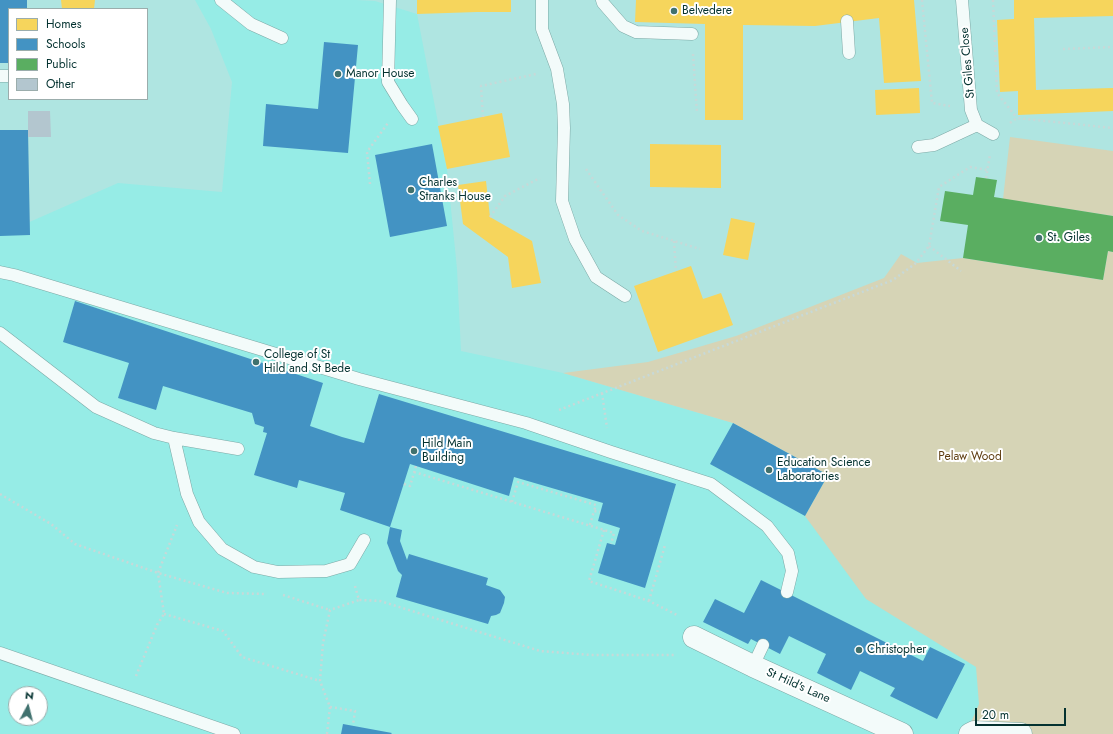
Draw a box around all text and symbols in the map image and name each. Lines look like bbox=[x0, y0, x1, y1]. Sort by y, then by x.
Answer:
place label: Belvedere bbox=[682, 4, 732, 18]
marker: Belvedere bbox=[669, 6, 679, 16]
legend bbox=[8, 8, 148, 100]
text: Homes bbox=[46, 15, 82, 33]
street label: St Giles Close bbox=[958, 27, 978, 99]
text: Schools bbox=[46, 35, 85, 53]
text: Public bbox=[46, 55, 77, 73]
place label: Manor House bbox=[346, 67, 415, 81]
marker: Manor House bbox=[333, 69, 343, 79]
text: Other bbox=[46, 75, 75, 93]
place label: Charles Stranks House bbox=[419, 176, 491, 204]
marker: Charles Stranks House bbox=[406, 185, 416, 195]
place label: St. Giles bbox=[1047, 231, 1090, 245]
marker: St. Giles bbox=[1034, 233, 1044, 243]
place label: College of St Hild and St Bede bbox=[264, 348, 350, 376]
marker: College of St Hild and St Bede bbox=[251, 357, 261, 367]
place label: Hild Main Building bbox=[422, 437, 472, 465]
marker: Hild Main Building bbox=[409, 446, 419, 456]
park label: Pelaw Wood bbox=[938, 450, 1002, 464]
place label: Education Science Laboratories bbox=[777, 456, 871, 484]
marker: Education Science Laboratories bbox=[764, 465, 774, 475]
place label: Christopher bbox=[867, 643, 926, 657]
marker: Christopher bbox=[854, 645, 864, 655]
street label: St Hild's Lane bbox=[764, 665, 832, 707]
north arrow bbox=[8, 686, 48, 726]
text: N bbox=[24, 687, 35, 704]
scale bar bbox=[977, 700, 1068, 726]
text: 20 m bbox=[982, 706, 1009, 724]

